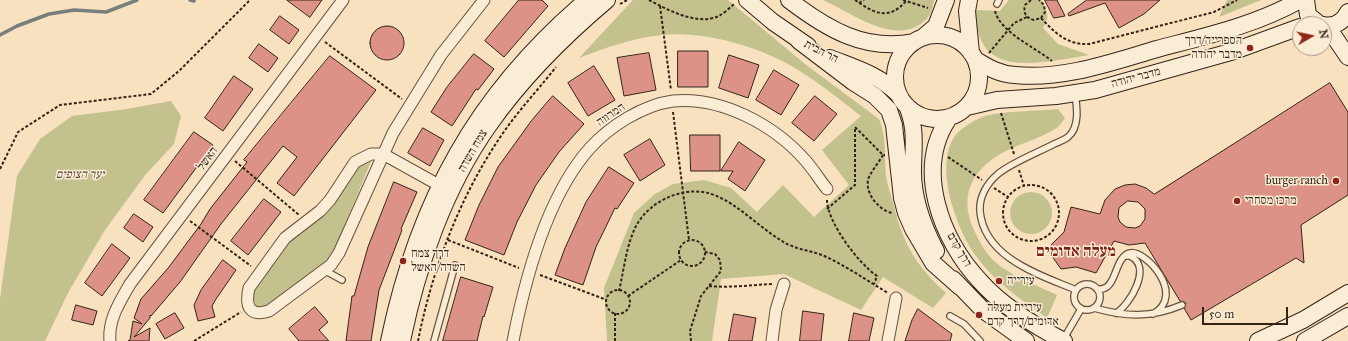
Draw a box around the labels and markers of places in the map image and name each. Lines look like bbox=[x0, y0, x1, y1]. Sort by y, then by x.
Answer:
place label: הספרייה/דרך מדבר יהודה bbox=[1185, 34, 1242, 62]
marker: הספרייה/דרך מדבר יהודה bbox=[1245, 43, 1255, 53]
place label: burger ranch bbox=[1266, 174, 1328, 188]
marker: burger ranch bbox=[1331, 176, 1341, 186]
place label: מרכז מסחרי bbox=[1245, 194, 1297, 208]
marker: מרכז מסחרי bbox=[1232, 196, 1242, 206]
place label: דרך צמח השדה/האשל bbox=[411, 247, 466, 275]
marker: דרך צמח השדה/האשל bbox=[398, 256, 408, 266]
place label: עירייה bbox=[1007, 274, 1034, 288]
marker: עירייה bbox=[994, 276, 1004, 286]
place label: עיריית מעלה אדומים/דרך קדם bbox=[987, 301, 1059, 329]
marker: עיריית מעלה אדומים/דרך קדם bbox=[974, 310, 984, 320]

